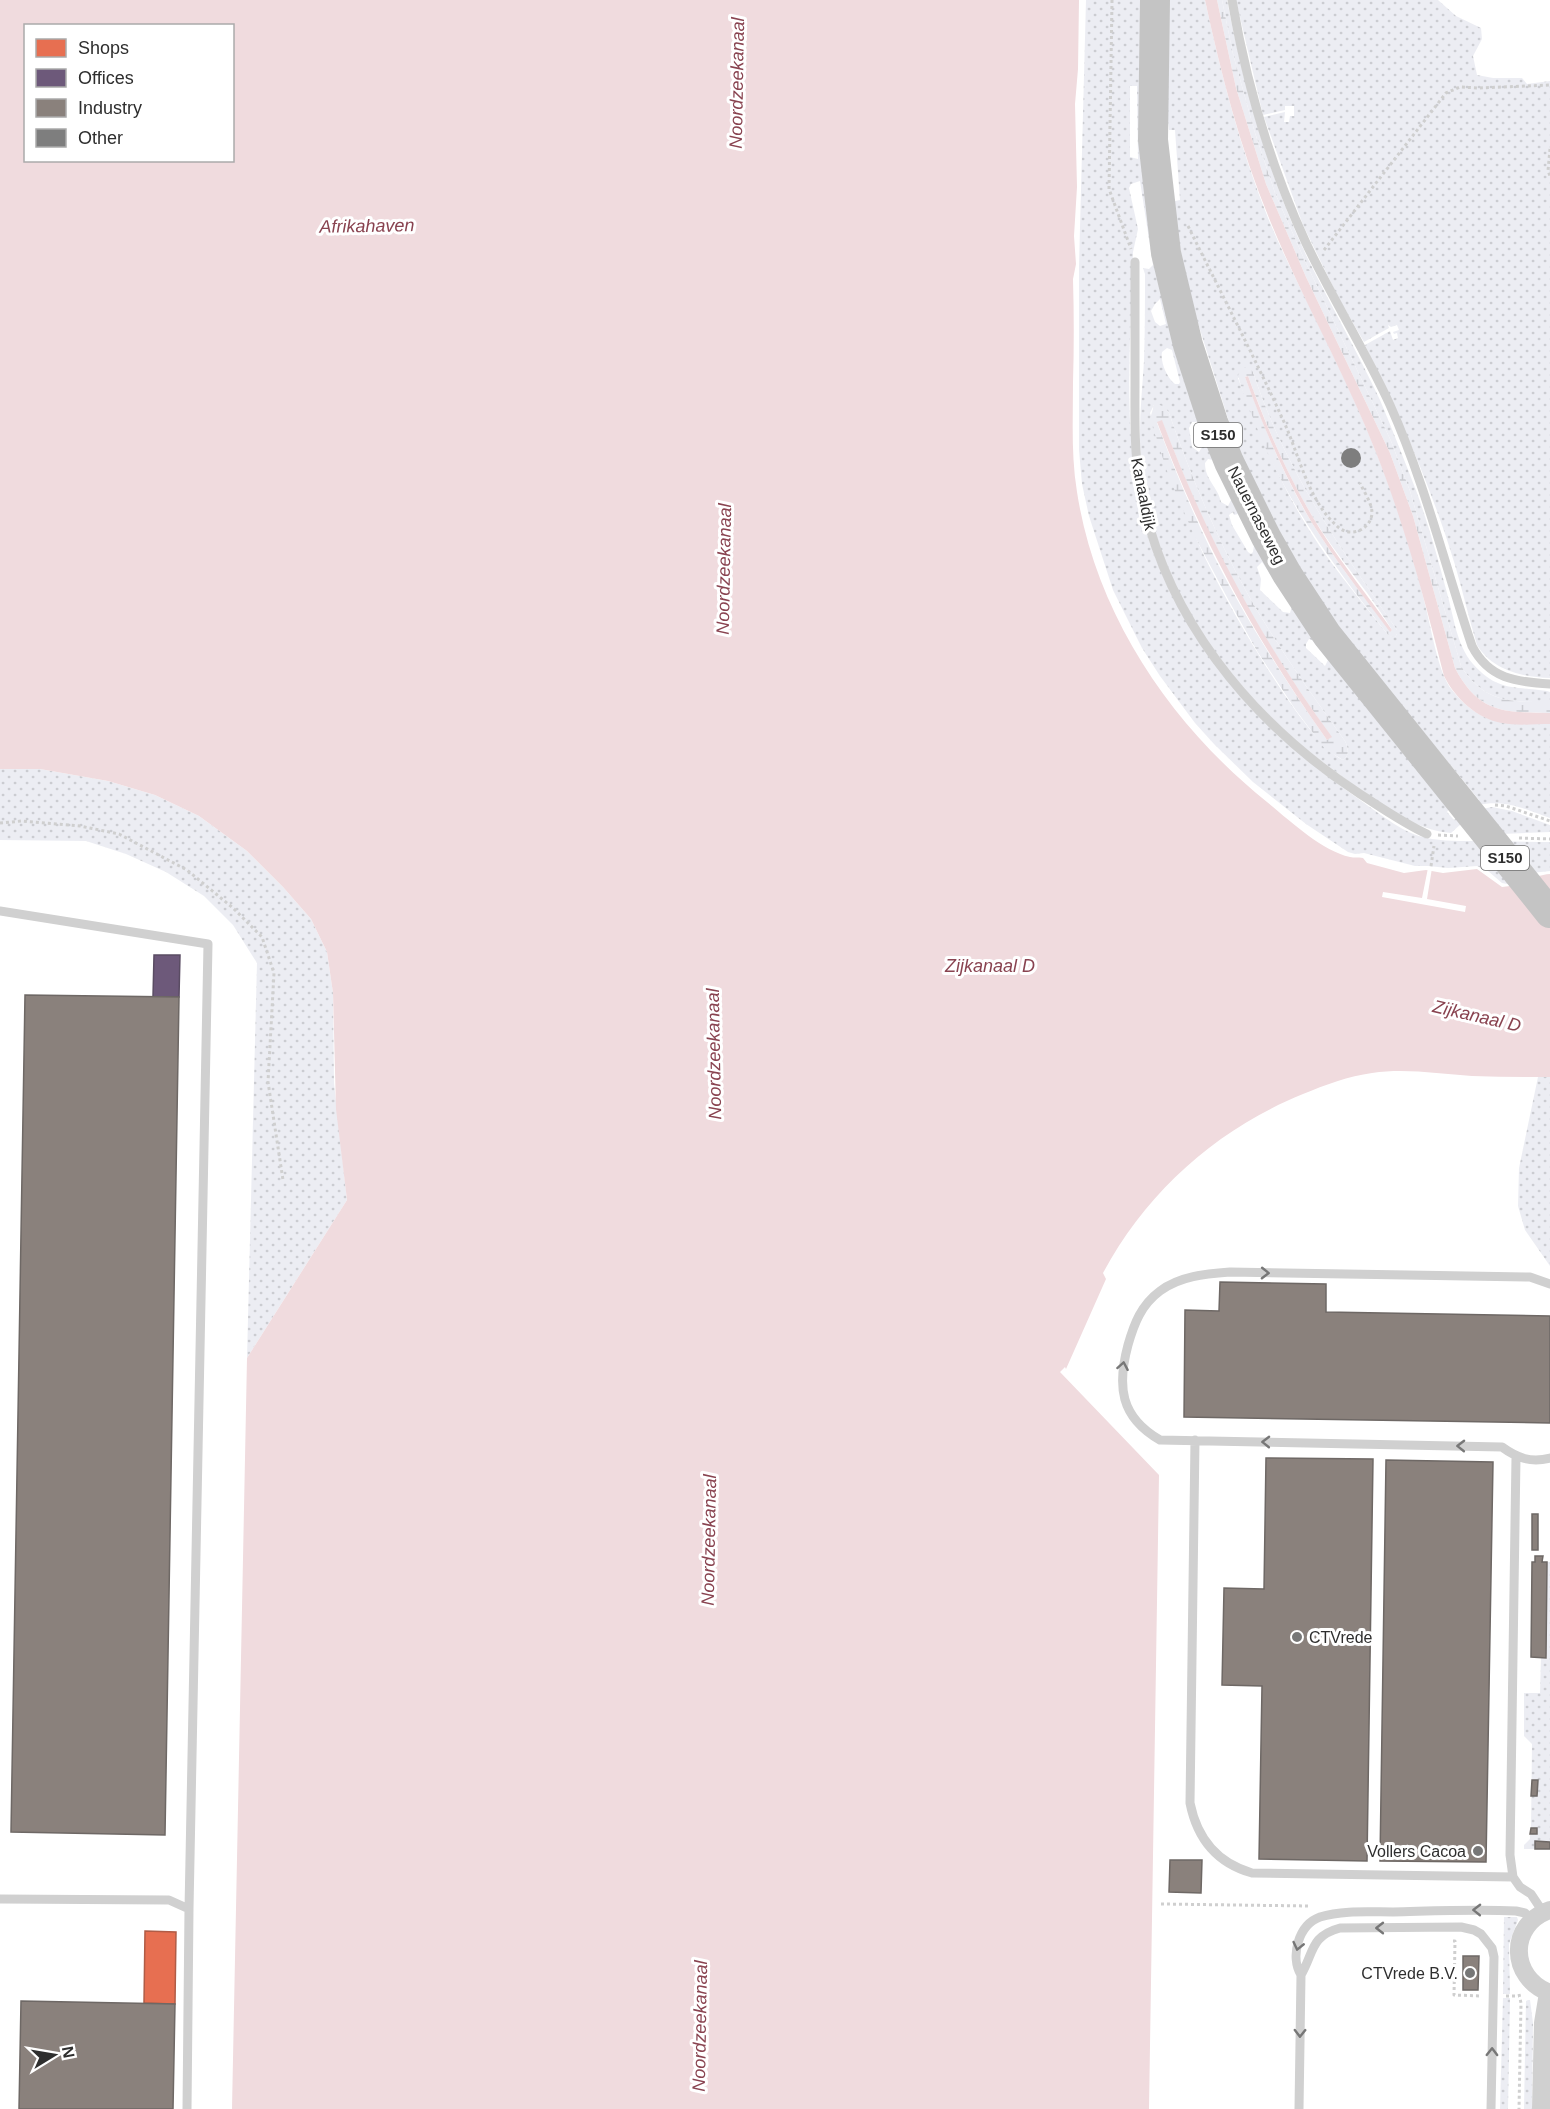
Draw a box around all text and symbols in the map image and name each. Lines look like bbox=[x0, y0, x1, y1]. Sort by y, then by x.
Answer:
water label: Noordzeekanaal bbox=[726, 16, 748, 149]
legend bbox=[24, 24, 234, 162]
text: Shops bbox=[78, 38, 129, 58]
text: Offices bbox=[78, 68, 134, 88]
text: Industry bbox=[78, 98, 142, 118]
text: Other bbox=[78, 128, 123, 148]
water label: Afrikahaven bbox=[318, 215, 415, 237]
road number: S150 bbox=[1194, 423, 1242, 447]
street label: Kanaaldijk bbox=[1128, 456, 1159, 533]
street label: Nauernaseweg bbox=[1225, 463, 1289, 567]
water label: Noordzeekanaal bbox=[713, 502, 735, 635]
road number: S150 bbox=[1481, 846, 1529, 870]
water label: Zijkanaal D bbox=[944, 956, 1035, 976]
water label: Noordzeekanaal bbox=[703, 987, 725, 1120]
water label: Zijkanaal D bbox=[1430, 996, 1523, 1036]
one-way arrow bbox=[1261, 1266, 1270, 1279]
one-way arrow bbox=[1117, 1362, 1129, 1371]
one-way arrow bbox=[1262, 1436, 1271, 1448]
one-way arrow bbox=[1456, 1440, 1465, 1452]
water label: Noordzeekanaal bbox=[698, 1473, 720, 1606]
place label: CTVrede bbox=[1309, 1629, 1373, 1646]
marker: CTVrede bbox=[1290, 1630, 1304, 1644]
place label: Vollers Cacoa bbox=[1367, 1843, 1466, 1860]
marker: Vollers Cacoa bbox=[1471, 1844, 1485, 1858]
one-way arrow bbox=[1472, 1904, 1481, 1916]
one-way arrow bbox=[1375, 1922, 1384, 1934]
one-way arrow bbox=[1293, 1941, 1306, 1951]
water label: Noordzeekanaal bbox=[689, 1959, 711, 2092]
place label: CTVrede B.V. bbox=[1361, 1965, 1458, 1982]
marker: CTVrede B.V. bbox=[1463, 1966, 1477, 1980]
north arrow bbox=[24, 2025, 84, 2085]
one-way arrow bbox=[1294, 2029, 1306, 2038]
text: N bbox=[59, 2045, 78, 2060]
one-way arrow bbox=[1486, 2048, 1498, 2057]

